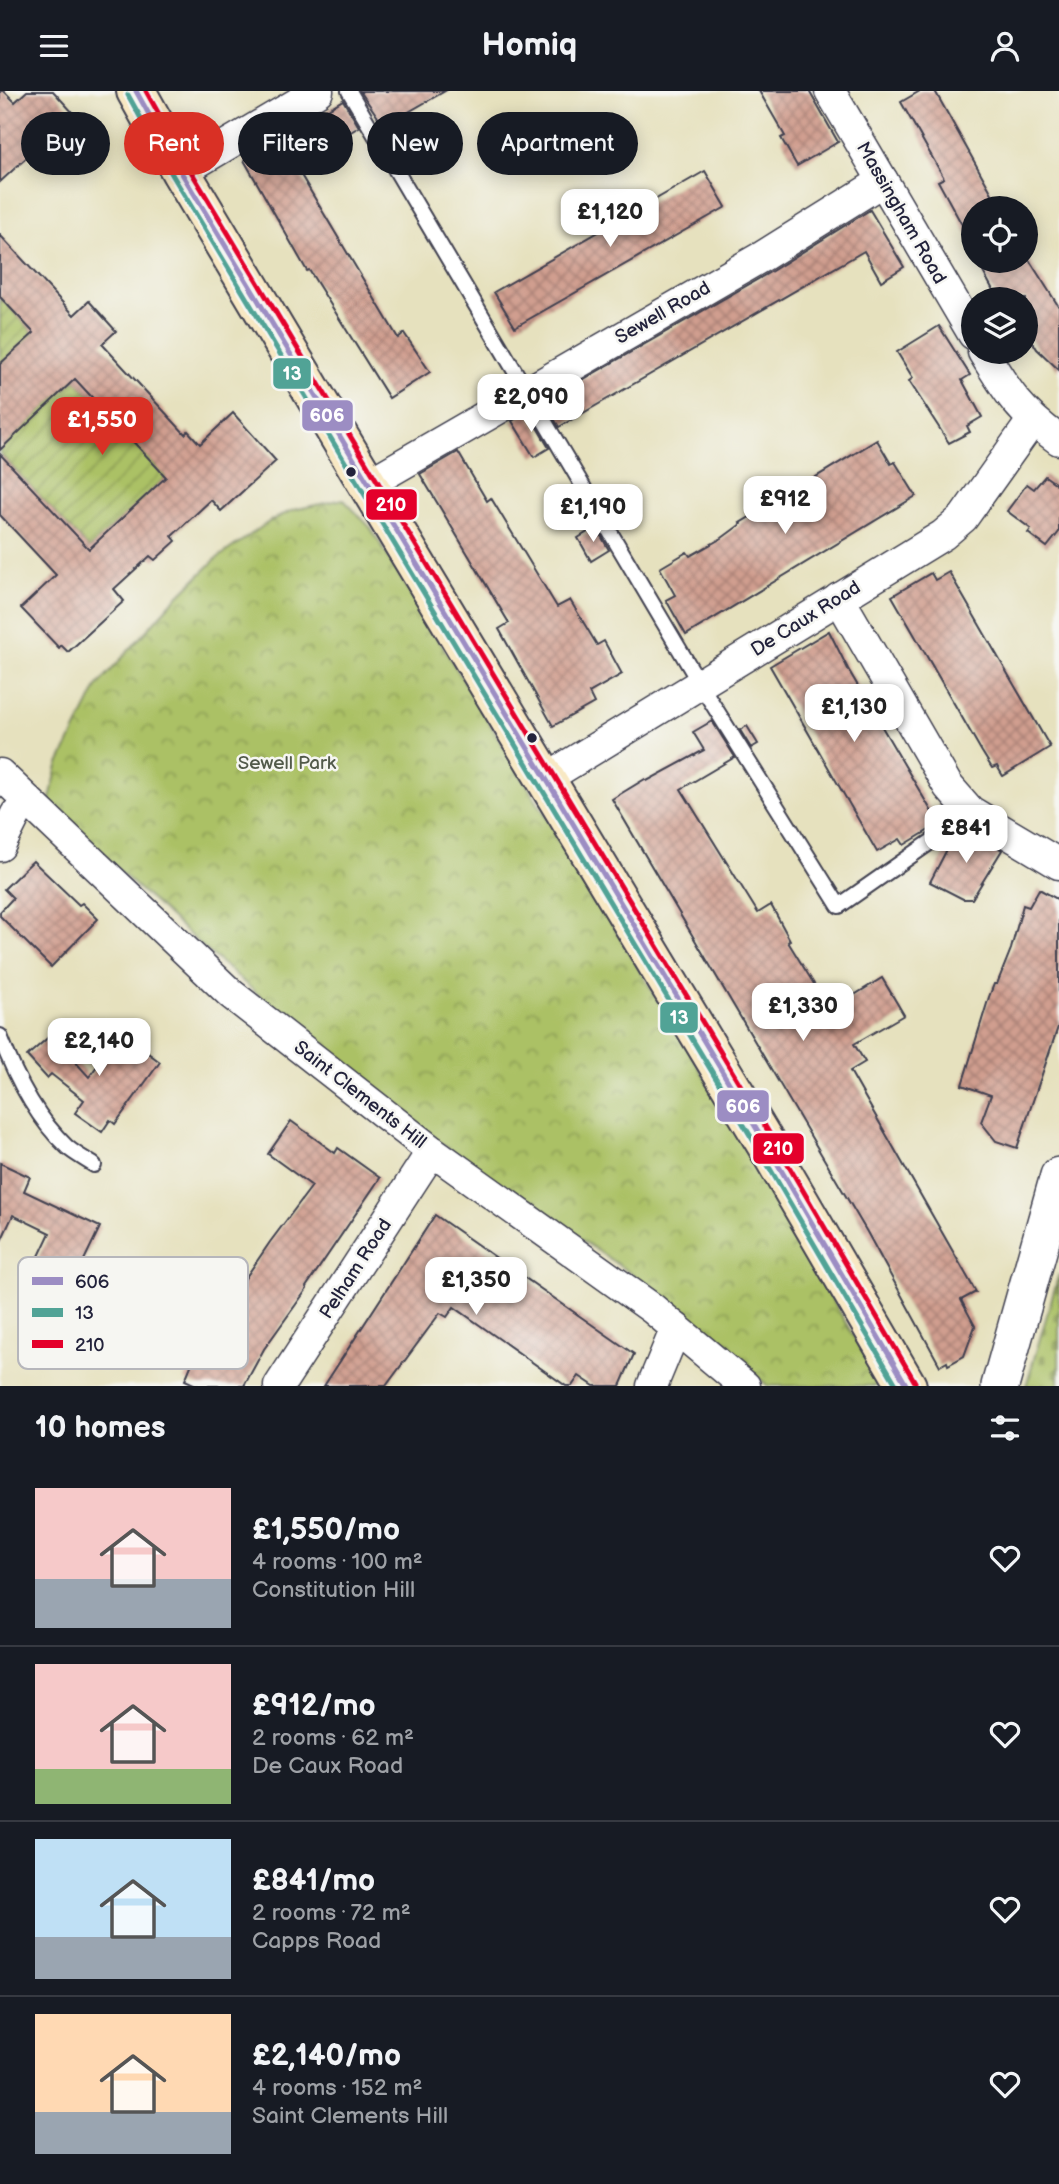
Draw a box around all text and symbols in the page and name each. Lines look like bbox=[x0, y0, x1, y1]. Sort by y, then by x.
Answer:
text: Homiq bbox=[482, 26, 577, 65]
icon: menu bbox=[35, 27, 73, 65]
icon: person bbox=[986, 27, 1024, 65]
chip: Buy bbox=[21, 112, 110, 175]
chip: Rent bbox=[124, 112, 224, 175]
chip: Filters bbox=[238, 112, 353, 175]
chip: New bbox=[367, 112, 463, 175]
chip: Apartment bbox=[477, 112, 638, 175]
street label: Massingham Road bbox=[851, 138, 951, 288]
pin: £1,120 bbox=[553, 190, 667, 249]
map controls bbox=[961, 196, 1038, 364]
button: locate bbox=[961, 196, 1038, 273]
text: £1,120 bbox=[577, 198, 643, 226]
street label: Sewell Road bbox=[611, 276, 715, 350]
button: layers bbox=[961, 287, 1038, 364]
line badge: 13 bbox=[272, 357, 312, 390]
text: 13 bbox=[282, 363, 302, 386]
pin: £2,090 bbox=[474, 375, 588, 434]
text: £2,090 bbox=[493, 383, 569, 411]
pin: £1,550 bbox=[45, 397, 159, 457]
line badge: 606 bbox=[301, 399, 354, 432]
text: 606 bbox=[310, 405, 344, 428]
text: £1,550 bbox=[67, 406, 137, 434]
unlabelled marker bbox=[344, 465, 358, 479]
pin: £912 bbox=[744, 477, 826, 536]
pin: £1,190 bbox=[536, 484, 650, 544]
text: £912 bbox=[759, 485, 811, 513]
line badge: 210 bbox=[365, 488, 418, 521]
text: £1,190 bbox=[560, 493, 626, 521]
text: 210 bbox=[376, 494, 406, 517]
street label: De Caux Road bbox=[747, 576, 865, 662]
pin: £1,130 bbox=[797, 685, 911, 744]
text: £1,130 bbox=[821, 693, 887, 721]
unlabelled marker bbox=[525, 731, 539, 745]
park label: Sewell Park bbox=[238, 752, 337, 775]
pin: £841 bbox=[925, 805, 1007, 865]
text: £841 bbox=[941, 814, 991, 842]
pin: £1,330 bbox=[746, 983, 860, 1043]
text: £1,330 bbox=[768, 992, 838, 1020]
line badge: 13 bbox=[659, 1001, 699, 1034]
text: 13 bbox=[669, 1007, 689, 1030]
pin: £2,140 bbox=[42, 1019, 156, 1078]
text: £2,140 bbox=[64, 1027, 134, 1055]
street label: Saint Clements Hill bbox=[289, 1036, 431, 1154]
line badge: 606 bbox=[716, 1089, 770, 1123]
text: 606 bbox=[726, 1096, 760, 1119]
line badge: 210 bbox=[752, 1132, 805, 1165]
text: 210 bbox=[763, 1138, 793, 1161]
street label: Pelham Road bbox=[315, 1215, 397, 1323]
legend bbox=[18, 1257, 248, 1369]
pin: £1,350 bbox=[419, 1257, 533, 1317]
text: £1,350 bbox=[441, 1266, 511, 1294]
text: 606 bbox=[75, 1271, 109, 1294]
text: 13 bbox=[75, 1302, 94, 1325]
text: 210 bbox=[75, 1334, 104, 1357]
icon: filters bbox=[986, 1409, 1024, 1447]
text: 10 homes bbox=[35, 1410, 166, 1446]
text: £1,550/mo bbox=[252, 1512, 400, 1548]
icon: home bbox=[91, 1516, 175, 1600]
icon: heart bbox=[986, 1539, 1024, 1577]
text: 4 rooms · 100 m² bbox=[252, 1548, 423, 1576]
text: Constitution Hill bbox=[252, 1576, 415, 1604]
text: £912/mo bbox=[252, 1688, 376, 1724]
icon: home bbox=[91, 1692, 175, 1776]
icon: heart bbox=[986, 1715, 1024, 1753]
text: 2 rooms · 62 m² bbox=[252, 1724, 414, 1752]
text: De Caux Road bbox=[252, 1752, 403, 1780]
text: £841/mo bbox=[252, 1863, 375, 1899]
icon: home bbox=[91, 1867, 175, 1951]
icon: heart bbox=[986, 1890, 1024, 1928]
text: 2 rooms · 72 m² bbox=[252, 1899, 411, 1927]
text: Capps Road bbox=[252, 1927, 381, 1955]
text: £2,140/mo bbox=[252, 2038, 401, 2074]
icon: home bbox=[91, 2042, 175, 2126]
icon: heart bbox=[986, 2065, 1024, 2103]
text: 4 rooms · 152 m² bbox=[252, 2074, 422, 2102]
text: Saint Clements Hill bbox=[252, 2102, 448, 2130]

